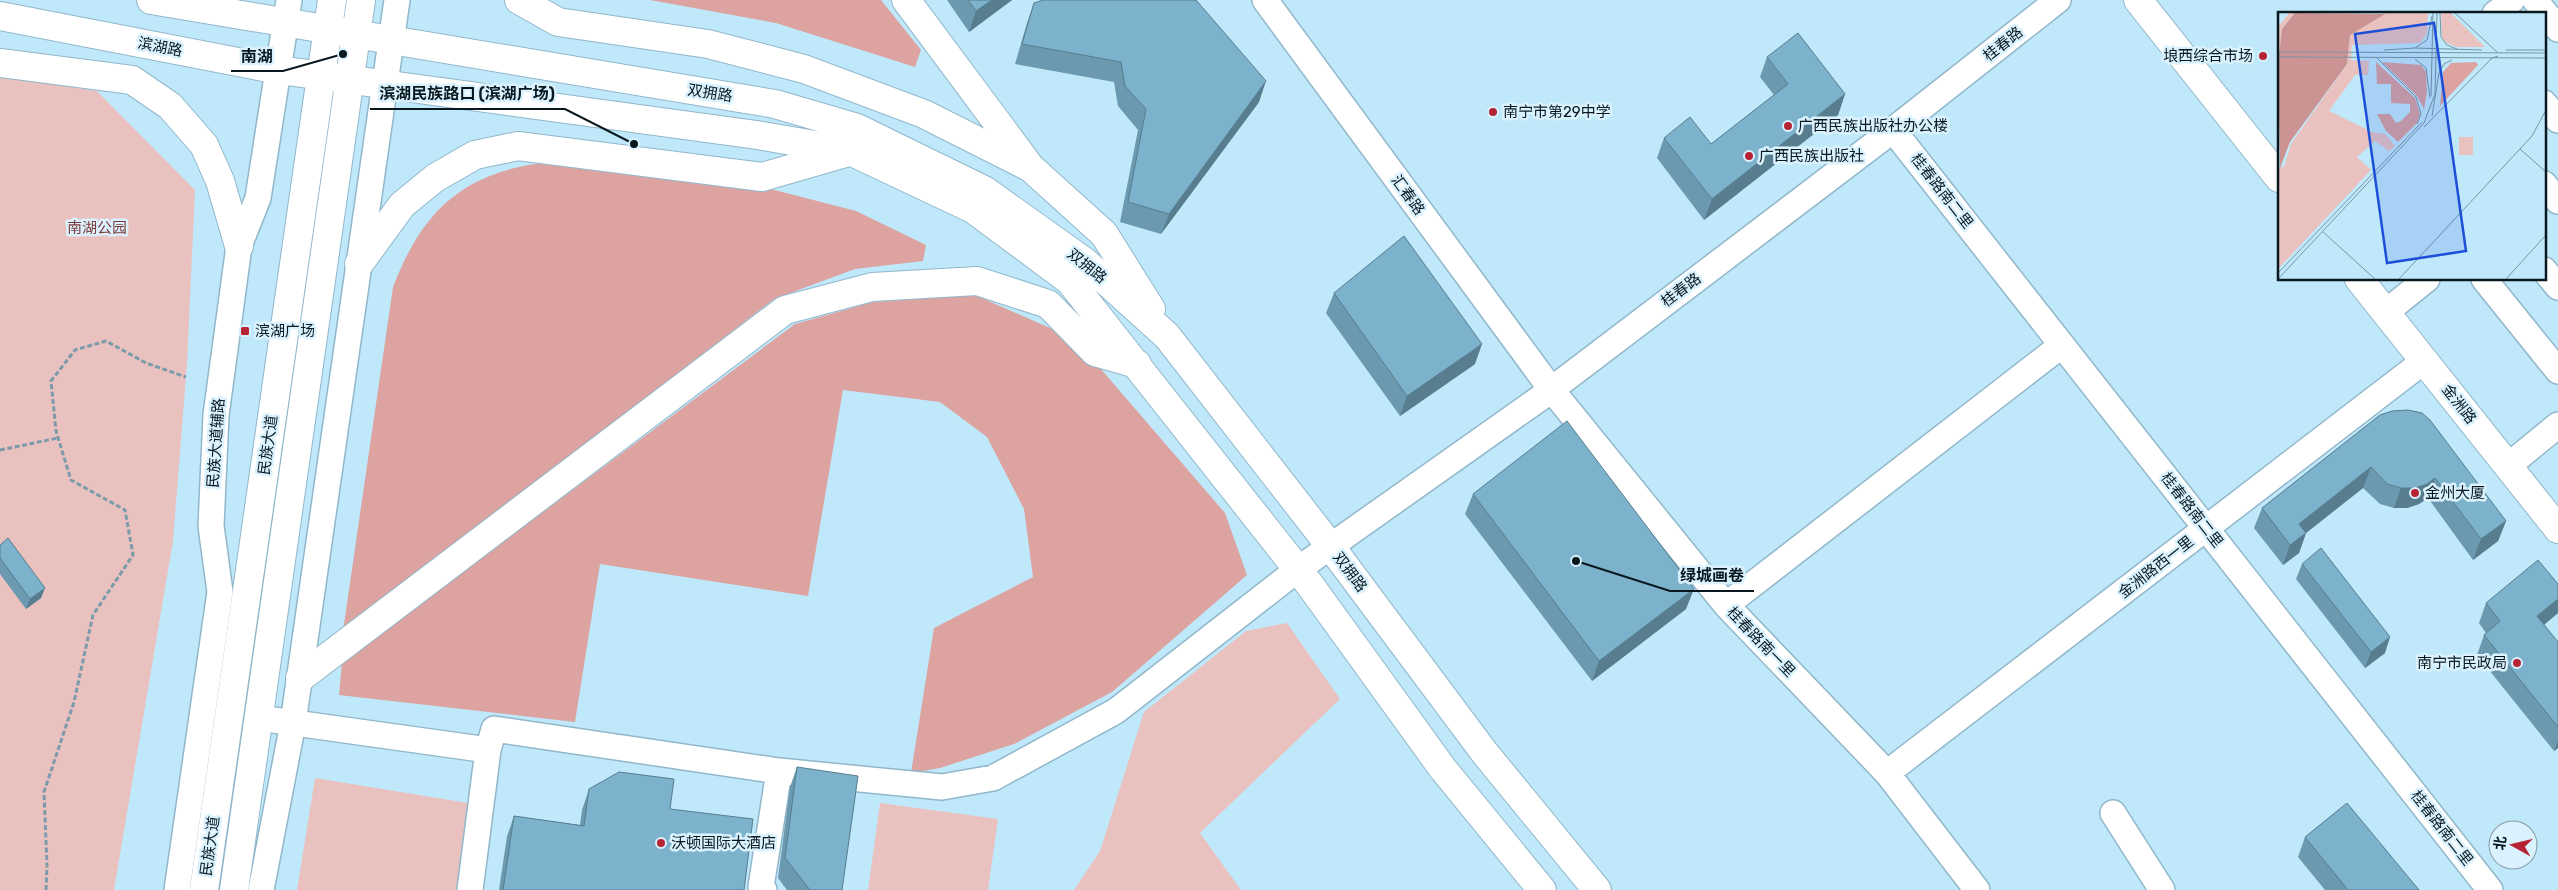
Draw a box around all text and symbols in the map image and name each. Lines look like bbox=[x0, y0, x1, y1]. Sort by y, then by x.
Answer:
inset map bbox=[2278, 12, 2546, 280]
street label: 桂春路 bbox=[1980, 23, 2026, 65]
street label: 滨湖路 bbox=[136, 34, 184, 60]
callout: 南湖 bbox=[231, 40, 283, 71]
text: 南湖 bbox=[241, 47, 273, 66]
place label: 埌西综合市场 bbox=[2163, 47, 2253, 65]
marker: 埌西综合市场 bbox=[2257, 50, 2269, 62]
callout: 滨湖民族路口 (滨湖广场) bbox=[370, 78, 565, 109]
street label: 双拥路 bbox=[686, 81, 734, 105]
text: 滨湖民族路口 (滨湖广场) bbox=[379, 84, 555, 103]
place label: 南宁市第29中学 bbox=[1503, 103, 1611, 121]
marker: 南宁市第29中学 bbox=[1487, 106, 1499, 118]
place label: 广西民族出版社办公楼 bbox=[1798, 117, 1948, 135]
marker: 广西民族出版社办公楼 bbox=[1782, 120, 1794, 132]
place label: 广西民族出版社 bbox=[1759, 147, 1864, 165]
marker: 广西民族出版社 bbox=[1743, 150, 1755, 162]
street label: 桂春路南二里 bbox=[1907, 150, 1977, 232]
street label: 汇春路 bbox=[1387, 172, 1429, 218]
park label: 南湖公园 bbox=[67, 219, 127, 237]
street label: 双拥路 bbox=[1064, 245, 1110, 287]
street label: 桂春路 bbox=[1658, 269, 1704, 311]
place label: 滨湖广场 bbox=[255, 322, 315, 340]
marker: 滨湖广场 bbox=[239, 325, 251, 337]
street label: 金洲路 bbox=[2438, 381, 2480, 427]
street label: 民族大道辅路 bbox=[204, 397, 228, 489]
street label: 民族大道 bbox=[255, 414, 281, 476]
street label: 桂春路南二里 bbox=[2157, 469, 2227, 551]
place label: 金州大厦 bbox=[2425, 484, 2485, 502]
marker: 金州大厦 bbox=[2409, 487, 2421, 499]
street label: 金洲路西一里 bbox=[2115, 532, 2197, 602]
street label: 双拥路 bbox=[1329, 549, 1371, 595]
callout: 绿城画卷 bbox=[1670, 560, 1754, 591]
text: 绿城画卷 bbox=[1680, 566, 1744, 585]
street label: 桂春路南一里 bbox=[1723, 603, 1799, 681]
place label: 南宁市民政局 bbox=[2417, 654, 2507, 672]
marker: 南宁市民政局 bbox=[2511, 657, 2523, 669]
street label: 桂春路南二里 bbox=[2407, 787, 2477, 869]
street label: 民族大道 bbox=[197, 815, 223, 877]
north arrow bbox=[2488, 820, 2538, 870]
place label: 沃顿国际大酒店 bbox=[671, 834, 776, 852]
text: 北 bbox=[2491, 835, 2510, 851]
marker: 沃顿国际大酒店 bbox=[655, 837, 667, 849]

